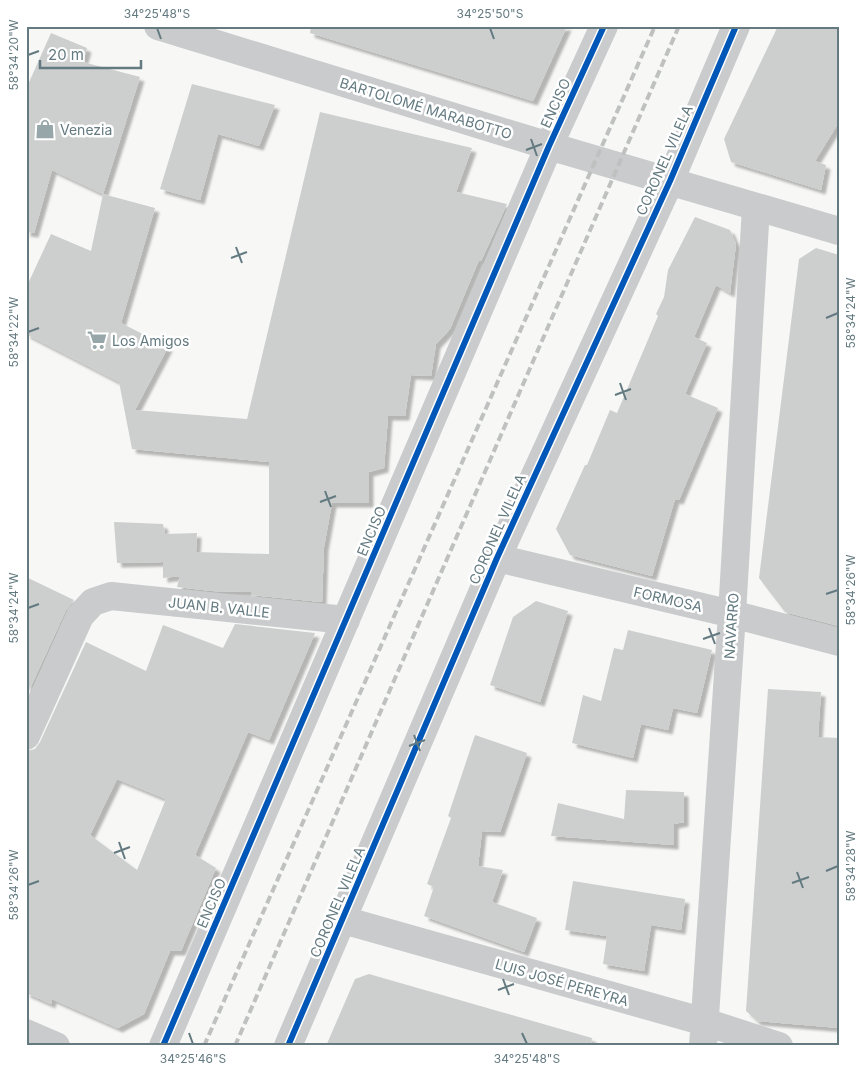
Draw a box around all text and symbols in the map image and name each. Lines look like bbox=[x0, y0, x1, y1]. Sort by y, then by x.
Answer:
text: 34°25'48"S bbox=[124, 6, 190, 21]
text: 34°25'50"S bbox=[457, 6, 524, 21]
text: 58°34'20"W bbox=[6, 19, 21, 91]
scale bar bbox=[40, 38, 141, 70]
text: 20 m bbox=[48, 45, 84, 64]
street label: BARTOLOMÉ MARABOTTO bbox=[338, 74, 514, 142]
street label: ENCISO bbox=[537, 75, 573, 131]
street label: CORONEL VILELA bbox=[632, 102, 696, 218]
shop icon: Venezia bbox=[34, 118, 56, 140]
place label: Venezia bbox=[60, 121, 112, 138]
text: 58°34'24"W bbox=[843, 277, 858, 349]
text: 58°34'22"W bbox=[6, 296, 21, 367]
supermarket icon: Los Amigos bbox=[86, 329, 108, 351]
place label: Los Amigos bbox=[112, 332, 189, 349]
street label: CORONEL VILELA bbox=[465, 471, 529, 587]
street label: ENCISO bbox=[353, 503, 389, 559]
text: 58°34'26"W bbox=[843, 554, 858, 625]
text: 58°34'24"W bbox=[6, 572, 21, 644]
street label: FORMOSA bbox=[632, 583, 704, 615]
street label: NAVARRO bbox=[720, 592, 742, 660]
street label: JUAN B. VALLE bbox=[167, 593, 271, 621]
text: 58°34'28"W bbox=[843, 830, 858, 901]
street label: CORONEL VILELA bbox=[306, 844, 368, 960]
text: 58°34'26"W bbox=[6, 849, 21, 920]
street label: ENCISO bbox=[193, 875, 229, 931]
street label: LUIS JOSÉ PEREYRA bbox=[493, 955, 631, 1009]
text: 34°25'46"S bbox=[160, 1051, 226, 1066]
text: 34°25'48"S bbox=[494, 1051, 560, 1066]

